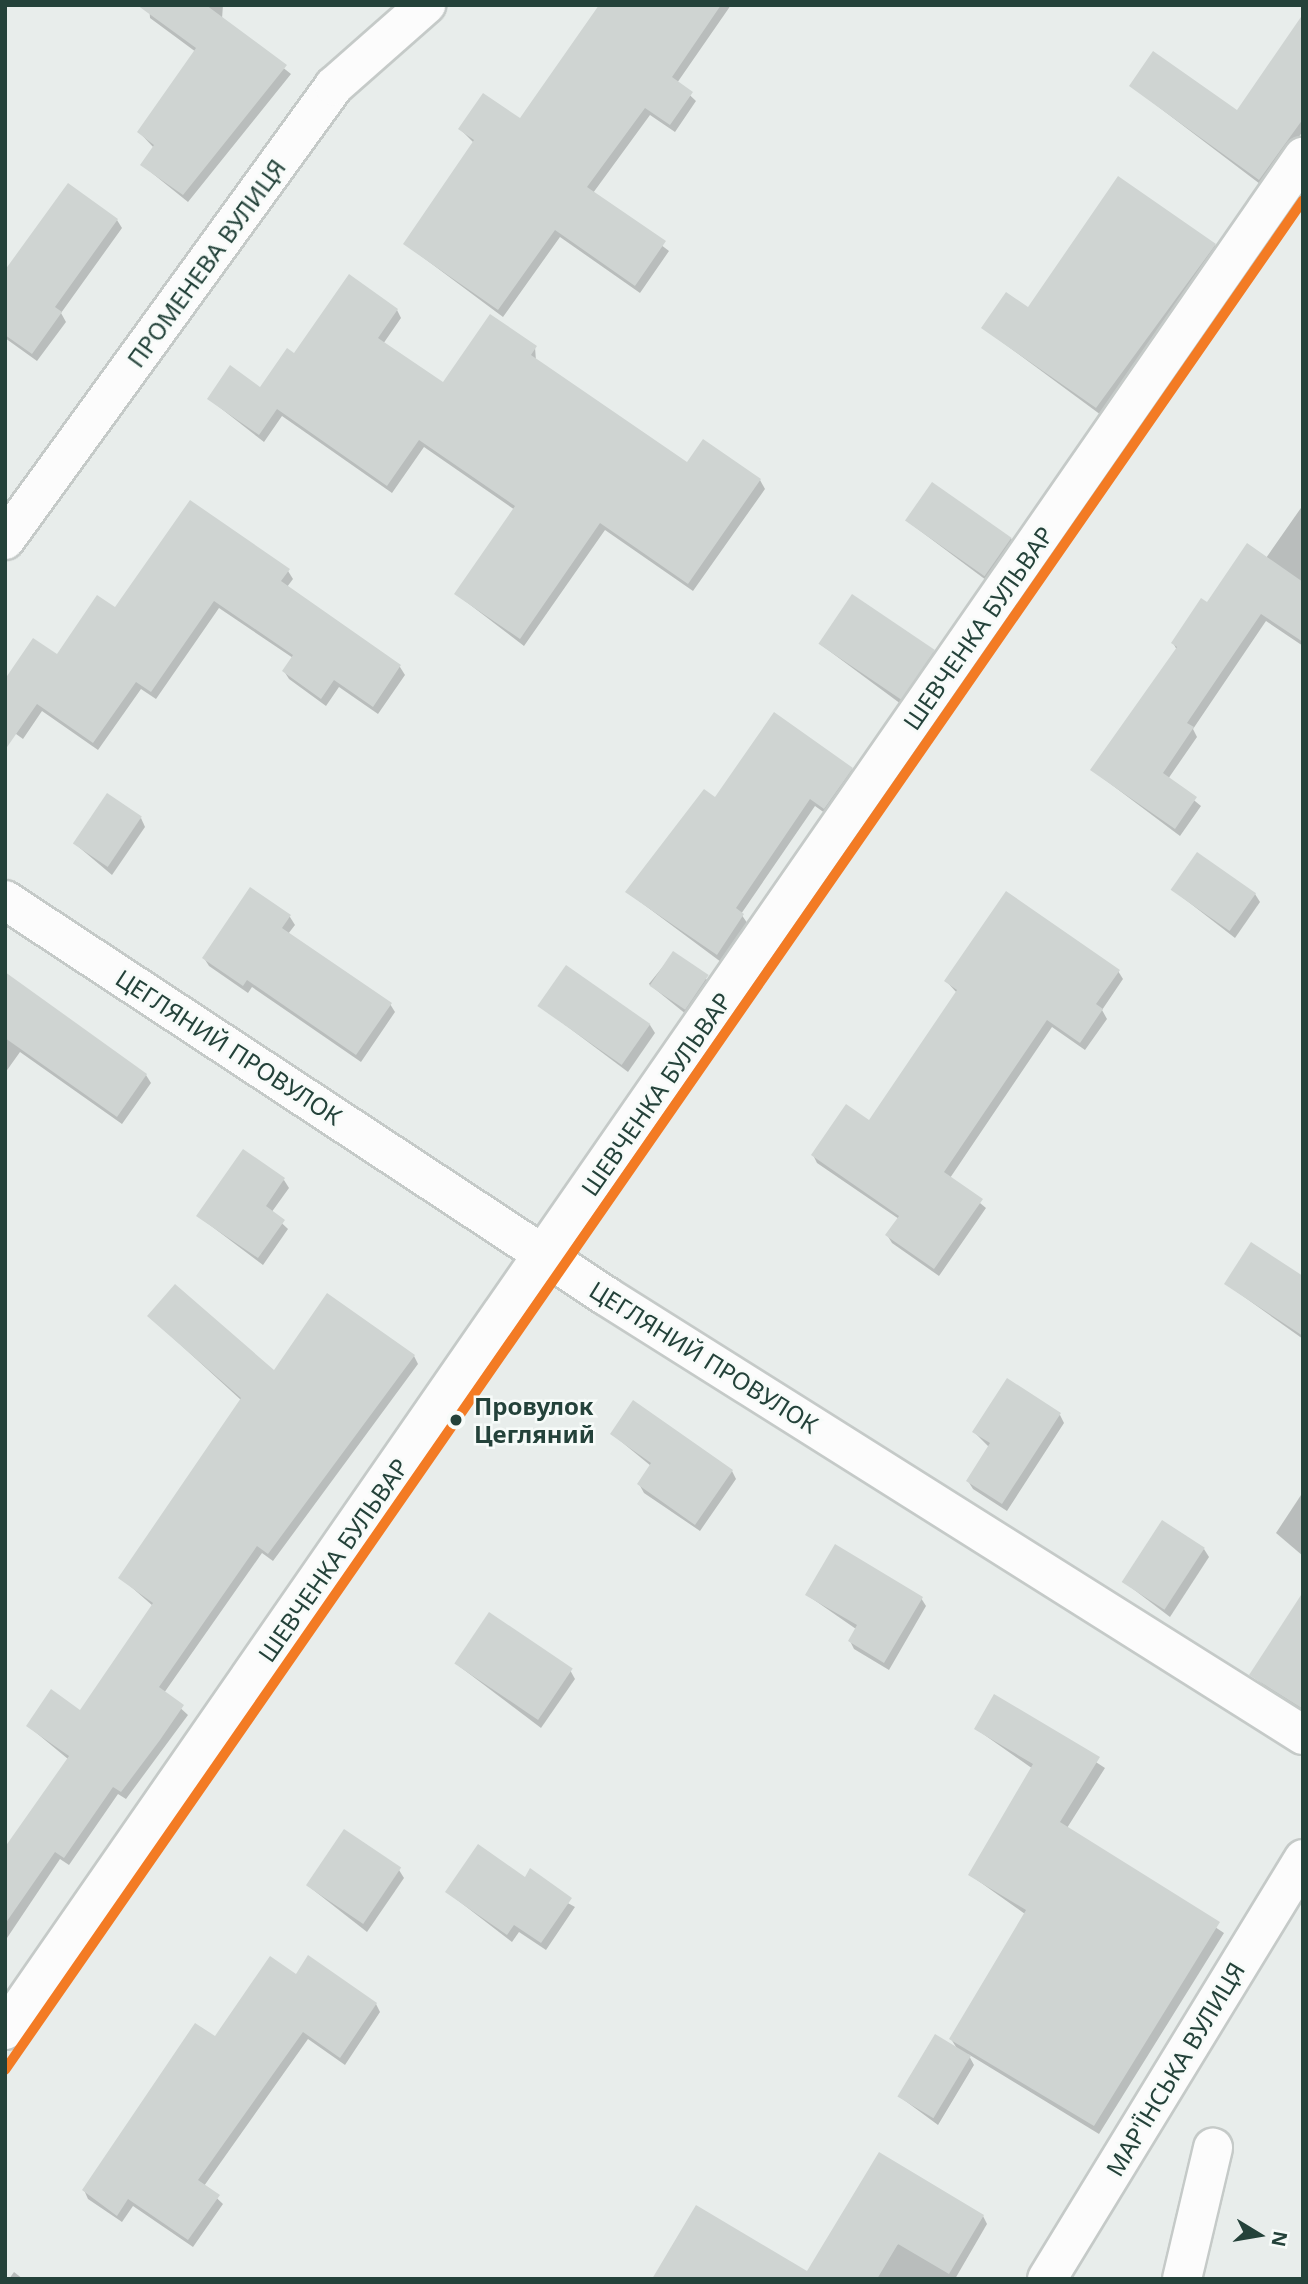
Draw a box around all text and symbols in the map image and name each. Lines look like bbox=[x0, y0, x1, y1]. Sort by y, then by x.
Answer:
street label: ПРОМЕНЕВА ВУЛИЦЯ bbox=[121, 153, 291, 373]
street label: ШЕВЧЕНКА БУЛЬВАР bbox=[897, 521, 1059, 735]
street label: ЦЕГЛЯНИЙ ПРОВУЛОК bbox=[111, 963, 347, 1131]
street label: ШЕВЧЕНКА БУЛЬВАР bbox=[575, 987, 737, 1201]
street label: ЦЕГЛЯНИЙ ПРОВУЛОК bbox=[585, 1275, 823, 1439]
place label: Провулок Цегляний bbox=[474, 1392, 595, 1448]
marker: Провулок Цегляний bbox=[444, 1408, 468, 1432]
street label: ШЕВЧЕНКА БУЛЬВАР bbox=[252, 1453, 414, 1667]
street label: МАР'ЇНСЬКА ВУЛИЦЯ bbox=[1100, 1957, 1250, 2181]
north arrow bbox=[1224, 2200, 1294, 2270]
text: N bbox=[1265, 2229, 1294, 2249]

